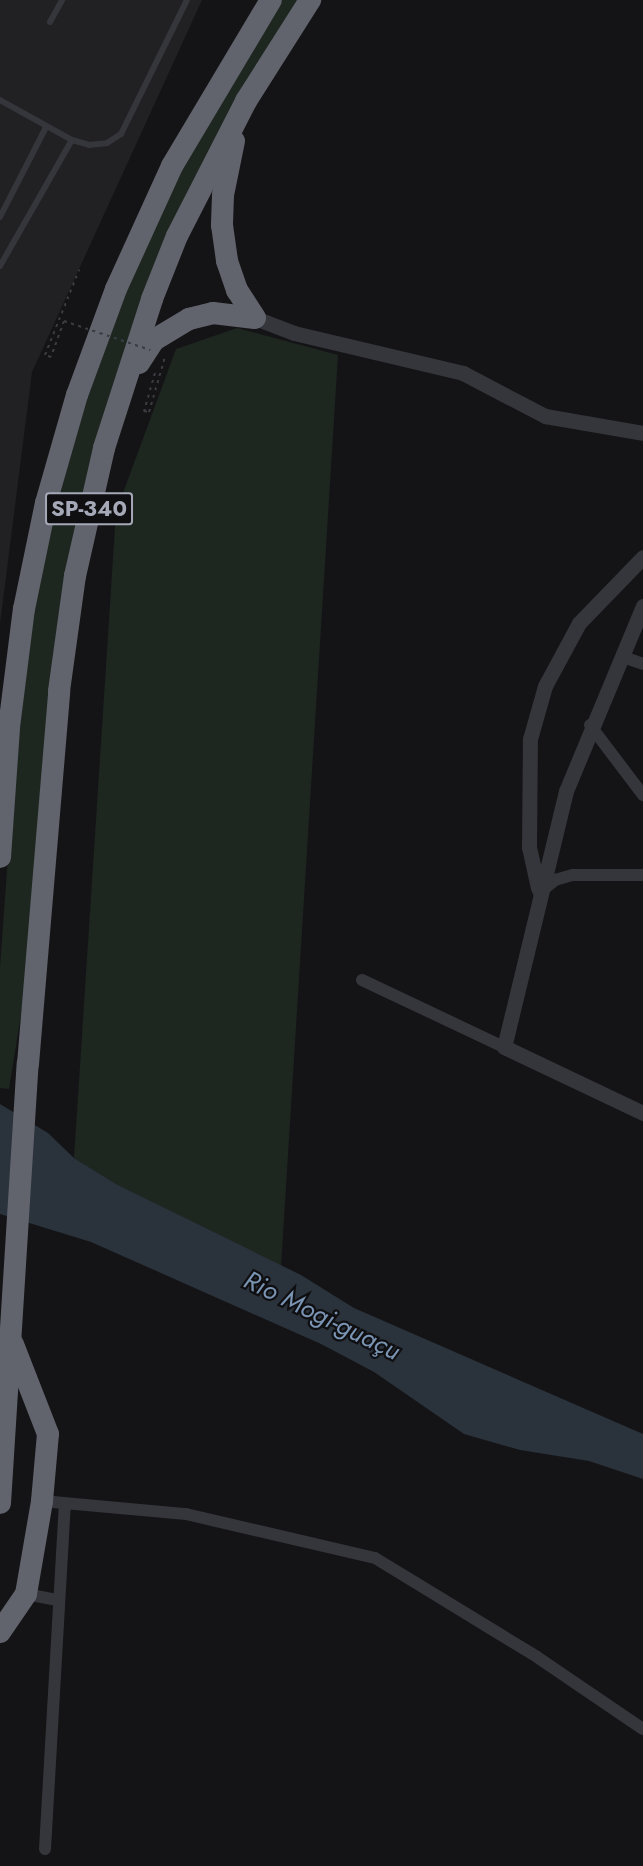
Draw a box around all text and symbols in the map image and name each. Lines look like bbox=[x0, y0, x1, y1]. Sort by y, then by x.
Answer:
road number: SP-340 bbox=[44, 490, 134, 528]
water label: Rio Mogi-guaçu bbox=[239, 1265, 405, 1367]

